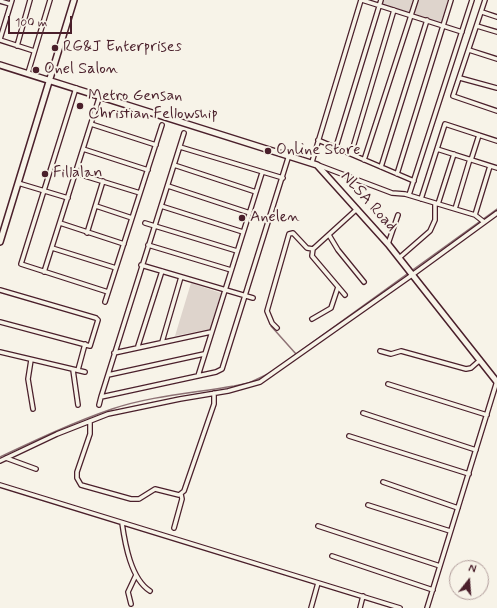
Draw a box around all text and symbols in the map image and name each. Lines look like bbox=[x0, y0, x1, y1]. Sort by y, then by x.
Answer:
scale bar bbox=[10, 8, 74, 34]
text: 100 m bbox=[15, 15, 47, 31]
place label: RG&J Enterprises bbox=[63, 38, 182, 58]
marker: RG&J Enterprises bbox=[50, 43, 60, 53]
place label: Onel Salon bbox=[44, 60, 118, 80]
marker: Onel Salon bbox=[31, 65, 41, 75]
place label: Metro Gensan Christian Fellowship bbox=[88, 87, 218, 125]
marker: Metro Gensan Christian Fellowship bbox=[75, 101, 85, 111]
place label: Online Store bbox=[276, 141, 360, 161]
marker: Online Store bbox=[263, 146, 273, 156]
place label: Fillalan bbox=[53, 164, 102, 184]
street label: NLSA Road bbox=[336, 168, 400, 236]
marker: Fillalan bbox=[40, 169, 50, 179]
place label: Anelen bbox=[250, 208, 300, 228]
marker: Anelen bbox=[237, 213, 247, 223]
north arrow bbox=[449, 560, 489, 600]
text: N bbox=[467, 562, 478, 577]

